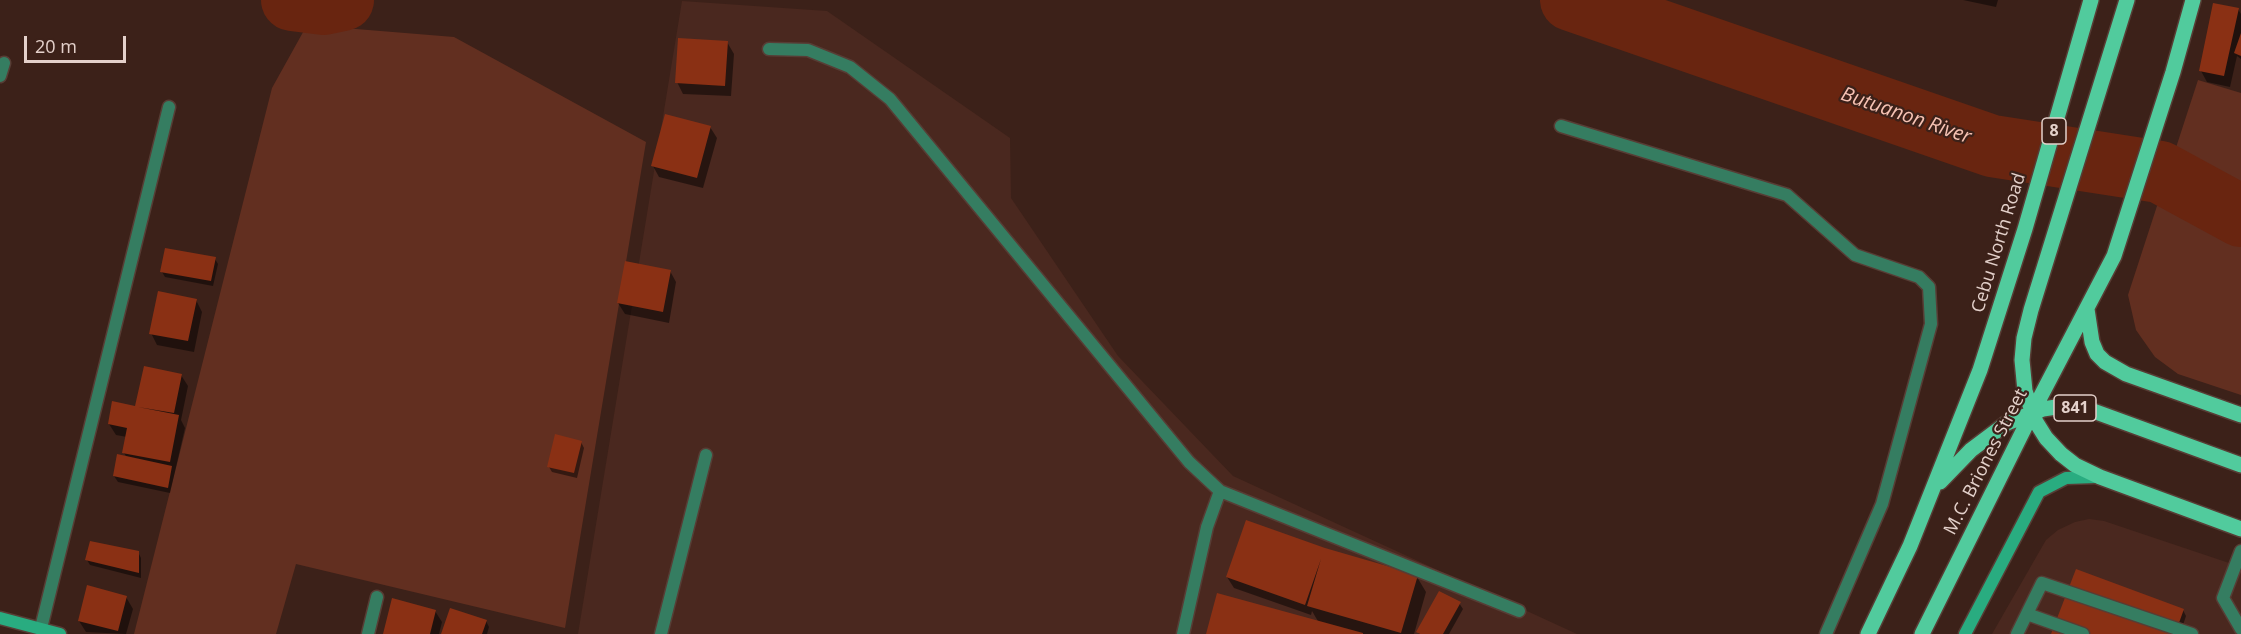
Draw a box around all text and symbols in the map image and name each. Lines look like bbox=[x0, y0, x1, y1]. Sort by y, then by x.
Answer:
scale bar bbox=[27, 24, 129, 62]
text: 20 m bbox=[35, 34, 77, 58]
water label: Butuanon River bbox=[1838, 83, 1974, 149]
road number: 8 bbox=[2042, 118, 2066, 144]
street label: Cebu North Road bbox=[1967, 171, 2031, 315]
street label: M.C. Briones Street bbox=[1940, 386, 2032, 538]
road number: 841 bbox=[2054, 395, 2096, 421]

